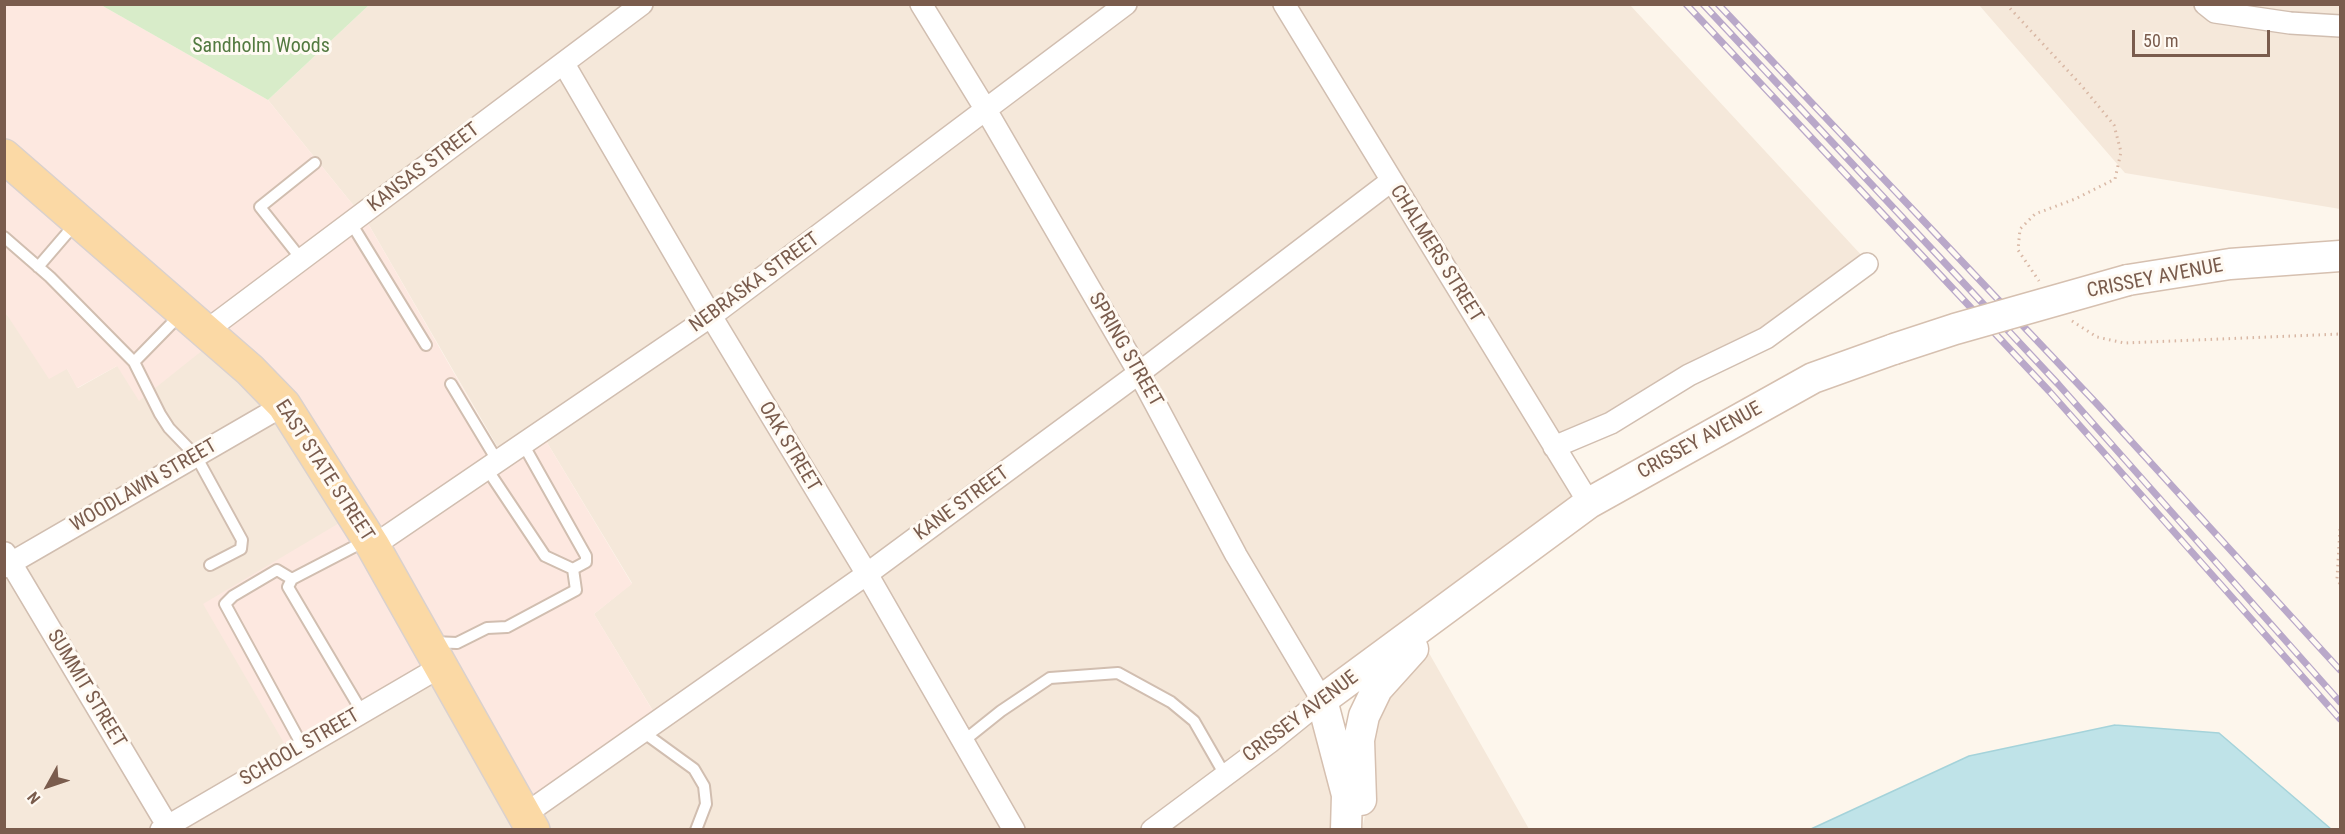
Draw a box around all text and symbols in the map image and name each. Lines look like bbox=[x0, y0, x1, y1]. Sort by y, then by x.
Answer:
scale bar bbox=[2135, 18, 2273, 56]
text: 50 m bbox=[2143, 30, 2178, 51]
park label: Sandholm Woods bbox=[192, 35, 330, 59]
street label: KANSAS STREET bbox=[363, 118, 485, 218]
street label: CHALMERS STREET bbox=[1384, 181, 1488, 327]
street label: NEBRASKA STREET bbox=[685, 228, 825, 338]
street label: CRISSEY AVENUE bbox=[2085, 254, 2225, 304]
street label: SPRING STREET bbox=[1083, 289, 1167, 411]
street label: EAST STATE STREET bbox=[269, 396, 379, 546]
street label: CRISSEY AVENUE bbox=[1634, 397, 1766, 485]
street label: OAK STREET bbox=[753, 398, 825, 496]
street label: WOODLAWN STREET bbox=[66, 434, 222, 538]
street label: KANE STREET bbox=[910, 462, 1014, 546]
street label: SUMMIT STREET bbox=[41, 626, 131, 752]
street label: CRISSEY AVENUE bbox=[1239, 666, 1363, 768]
street label: SCHOOL STREET bbox=[236, 704, 364, 792]
north arrow bbox=[18, 756, 78, 816]
text: N bbox=[23, 788, 44, 808]

